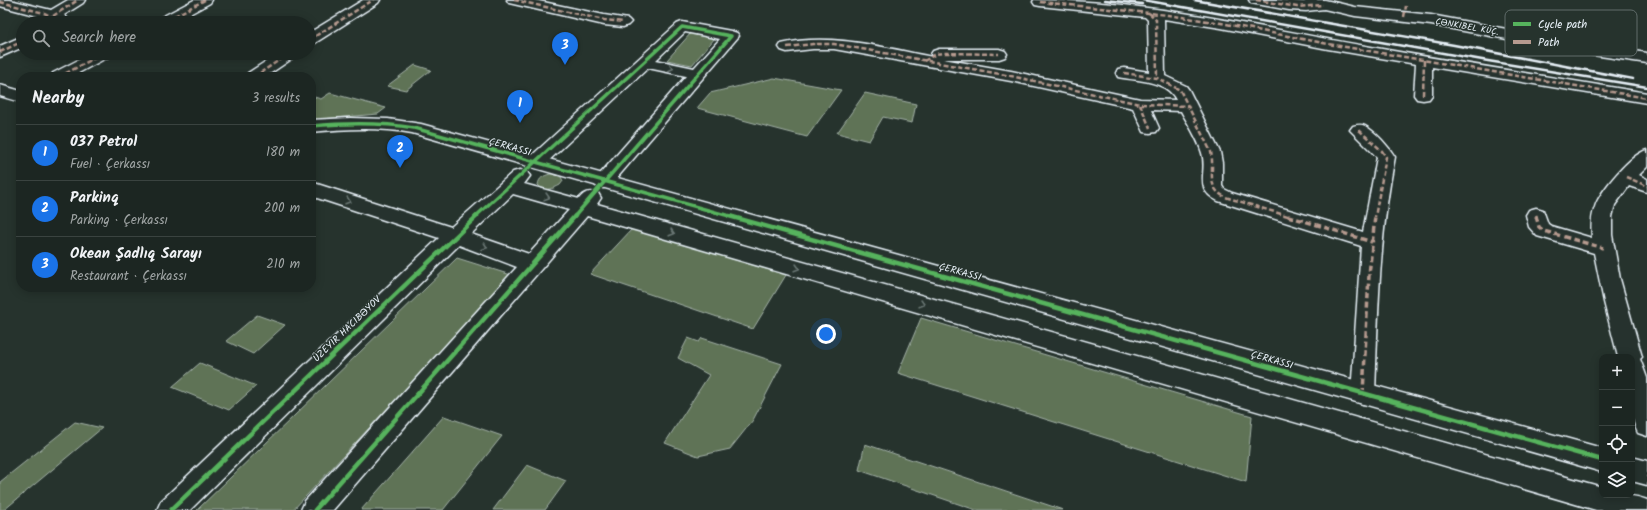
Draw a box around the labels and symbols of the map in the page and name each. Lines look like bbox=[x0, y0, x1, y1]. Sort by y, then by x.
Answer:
legend bbox=[1505, 10, 1637, 56]
street label: ÇƏNKIBEL KÜÇ. bbox=[1434, 14, 1500, 40]
text: Cycle path bbox=[1538, 16, 1587, 34]
pin: 3 bbox=[552, 32, 578, 65]
text: Path bbox=[1538, 34, 1559, 52]
one-way arrow bbox=[668, 64, 674, 72]
pin: 1 bbox=[507, 90, 533, 123]
street label: ÇERKASSI bbox=[487, 133, 533, 161]
pin: 2 bbox=[387, 135, 413, 168]
one-way arrow bbox=[543, 192, 550, 201]
one-way arrow bbox=[344, 197, 351, 205]
one-way arrow bbox=[668, 228, 675, 237]
one-way arrow bbox=[481, 242, 488, 250]
street label: ÇERKASSI bbox=[937, 259, 983, 285]
one-way arrow bbox=[793, 264, 800, 272]
street label: ÜZEYIR HACIBƏYOV bbox=[309, 292, 385, 366]
one-way arrow bbox=[918, 299, 925, 308]
your location bbox=[816, 324, 836, 344]
street label: ÇERKASSI bbox=[1249, 346, 1295, 374]

